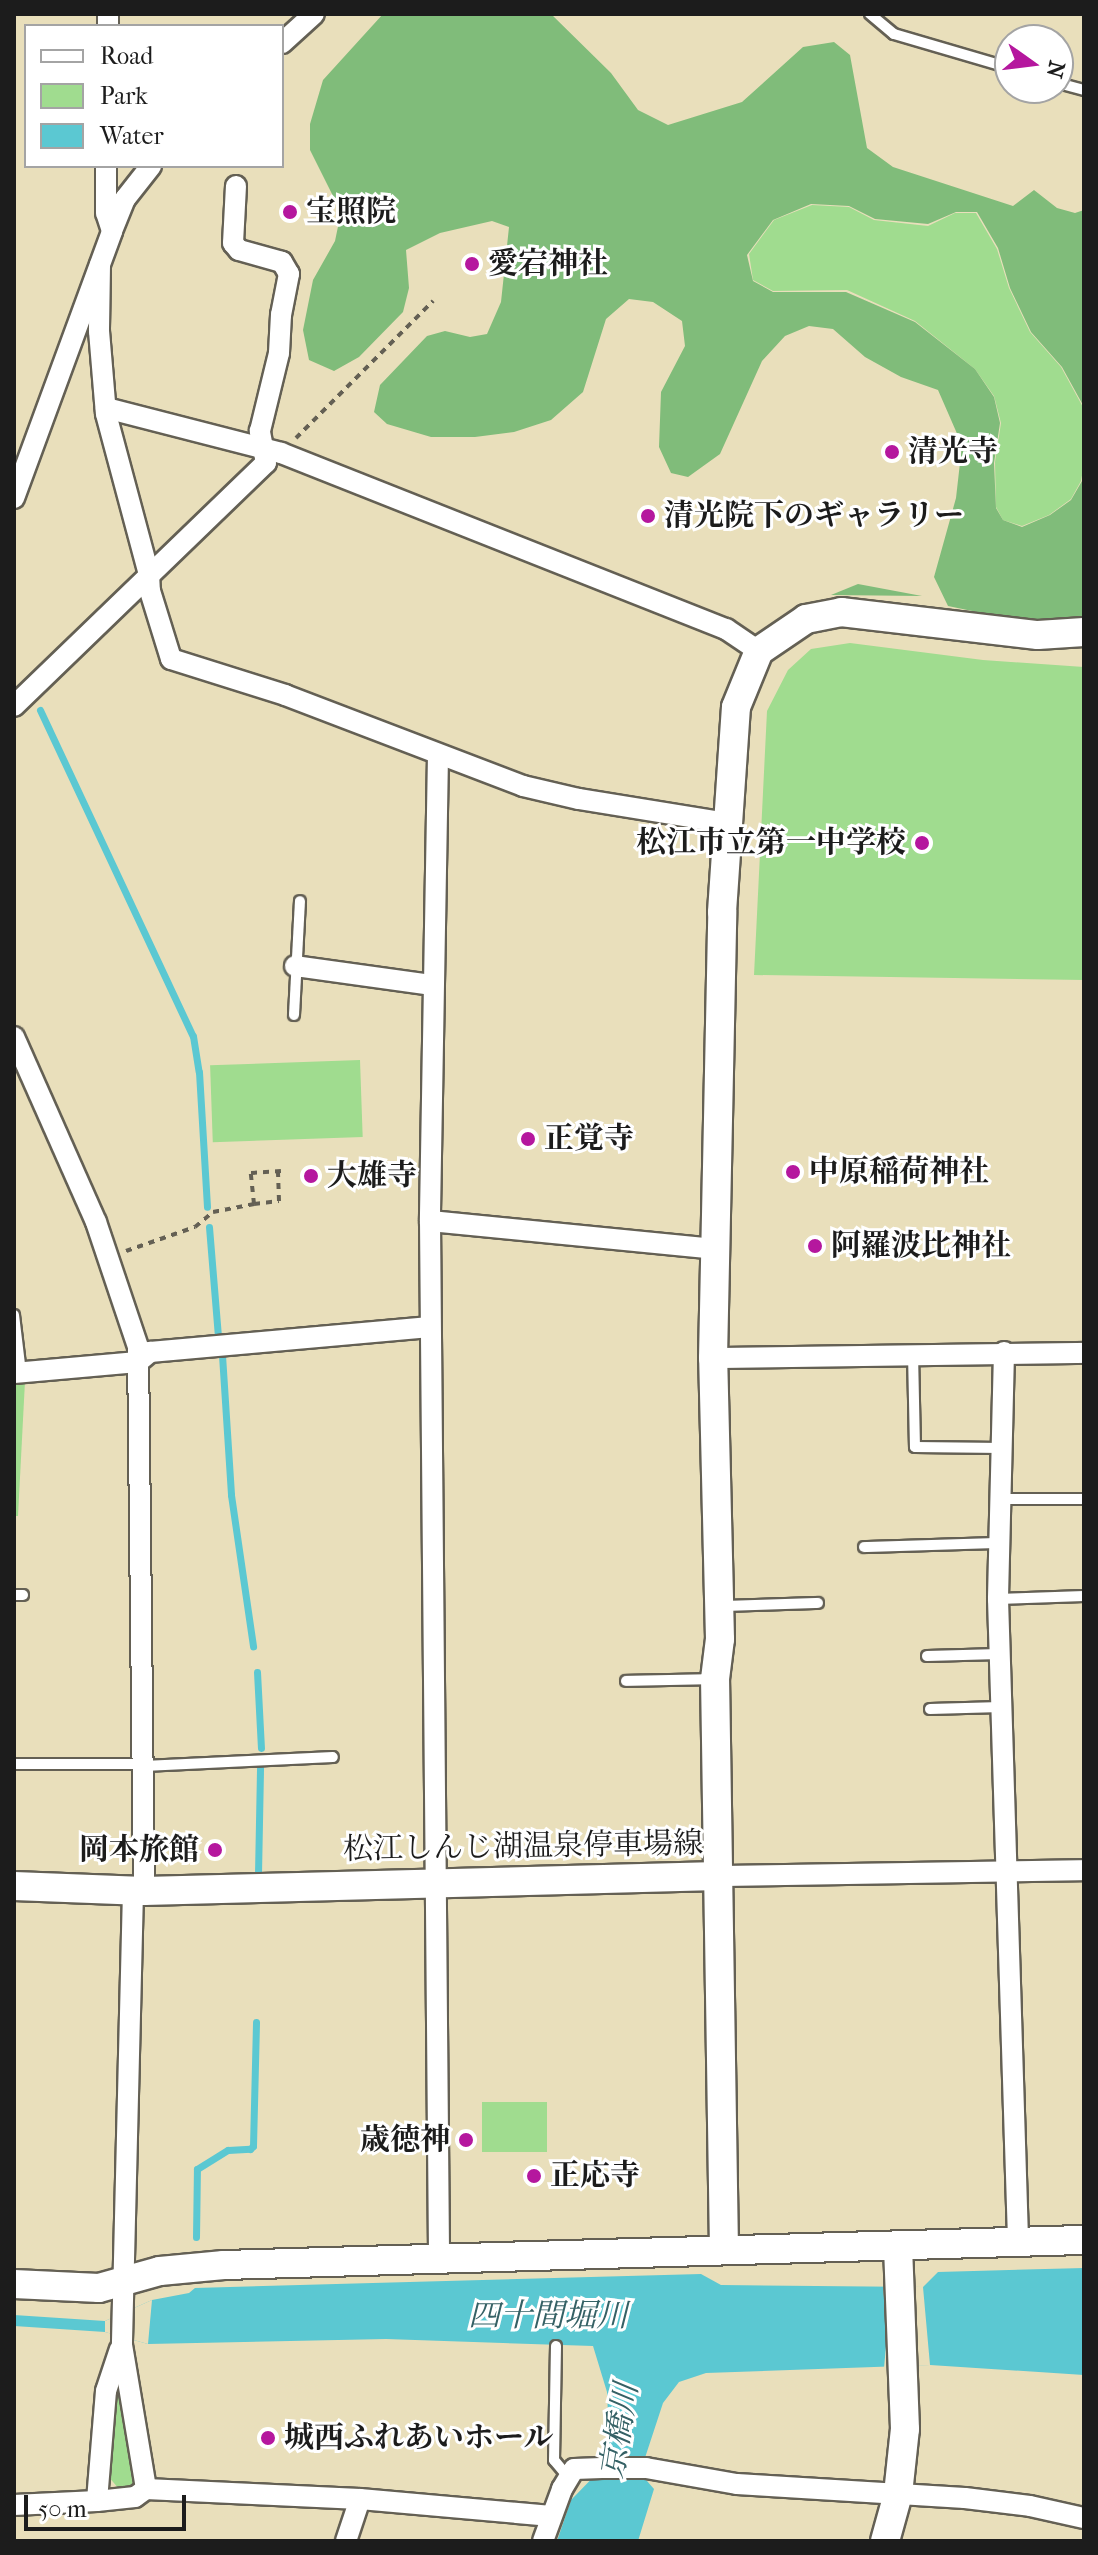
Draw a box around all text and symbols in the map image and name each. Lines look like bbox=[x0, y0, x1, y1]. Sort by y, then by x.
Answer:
legend bbox=[24, 24, 284, 168]
north arrow bbox=[994, 24, 1074, 104]
text: Road bbox=[100, 42, 153, 70]
text: N bbox=[1041, 58, 1070, 81]
text: Park bbox=[100, 82, 148, 110]
text: Water bbox=[100, 122, 164, 150]
place label: 宝照院 bbox=[306, 194, 396, 230]
marker: 宝照院 bbox=[281, 203, 299, 221]
place label: 愛宕神社 bbox=[488, 246, 608, 282]
marker: 愛宕神社 bbox=[463, 255, 481, 273]
place label: 清光寺 bbox=[908, 434, 998, 470]
marker: 清光寺 bbox=[883, 443, 901, 461]
place label: 清光院下のギャラリー bbox=[664, 498, 964, 534]
marker: 清光院下のギャラリー bbox=[639, 507, 657, 525]
place label: 松江市立第一中学校 bbox=[636, 825, 906, 861]
marker: 松江市立第一中学校 bbox=[913, 834, 931, 852]
place label: 正覚寺 bbox=[544, 1121, 634, 1157]
marker: 正覚寺 bbox=[519, 1130, 537, 1148]
place label: 中原稲荷神社 bbox=[809, 1154, 989, 1190]
place label: 大雄寺 bbox=[327, 1158, 417, 1194]
marker: 中原稲荷神社 bbox=[784, 1163, 802, 1181]
marker: 大雄寺 bbox=[302, 1167, 320, 1185]
place label: 阿羅波比神社 bbox=[831, 1228, 1011, 1264]
marker: 阿羅波比神社 bbox=[806, 1237, 824, 1255]
street label: 松江しんじ湖温泉停車場線 bbox=[343, 1826, 703, 1868]
place label: 岡本旅館 bbox=[79, 1832, 199, 1868]
marker: 岡本旅館 bbox=[206, 1841, 224, 1859]
place label: 歳徳神 bbox=[360, 2122, 450, 2158]
marker: 歳徳神 bbox=[457, 2131, 475, 2149]
place label: 正応寺 bbox=[550, 2158, 640, 2194]
marker: 正応寺 bbox=[525, 2167, 543, 2185]
water label: 四十間堀川 bbox=[468, 2297, 628, 2335]
water label: 京橋川 bbox=[594, 2381, 646, 2481]
place label: 城西ふれあいホール bbox=[284, 2420, 554, 2456]
marker: 城西ふれあいホール bbox=[259, 2429, 277, 2447]
scale bar bbox=[28, 2479, 190, 2529]
text: 50 m bbox=[38, 2495, 87, 2523]

